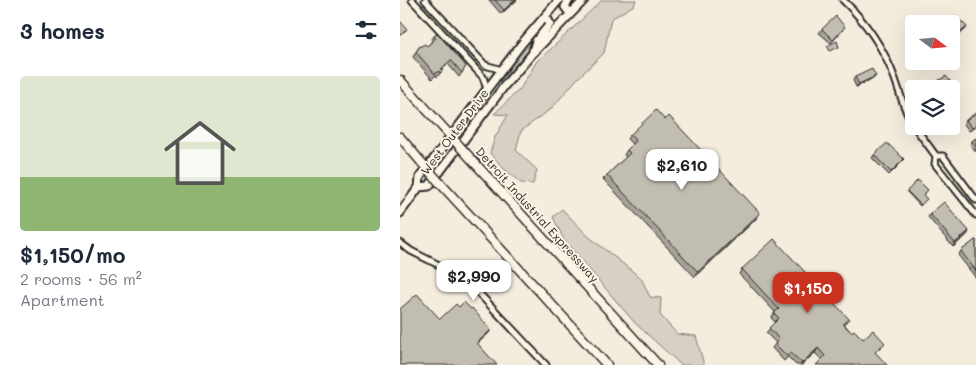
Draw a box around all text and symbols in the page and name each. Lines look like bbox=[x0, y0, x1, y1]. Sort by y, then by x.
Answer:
north arrow bbox=[905, 15, 960, 70]
map controls bbox=[905, 15, 960, 135]
icon: filters bbox=[352, 16, 380, 44]
text: 3 homes bbox=[20, 17, 105, 44]
button: layers bbox=[905, 80, 960, 135]
street label: West Outer Drive bbox=[417, 85, 492, 177]
icon: home bbox=[155, 108, 245, 198]
street label: Detroit Industrial Expressway bbox=[473, 143, 603, 285]
pin: $2,610 bbox=[641, 148, 723, 191]
text: $2,610 bbox=[657, 154, 707, 175]
text: $1,150/mo bbox=[20, 241, 125, 268]
pin: $2,990 bbox=[433, 260, 515, 302]
text: $2,990 bbox=[447, 265, 501, 286]
text: 2 rooms · 56 m² bbox=[20, 268, 142, 289]
pin: $1,150 bbox=[767, 272, 849, 314]
text: $1,150 bbox=[784, 277, 832, 298]
text: Apartment bbox=[20, 289, 105, 310]

